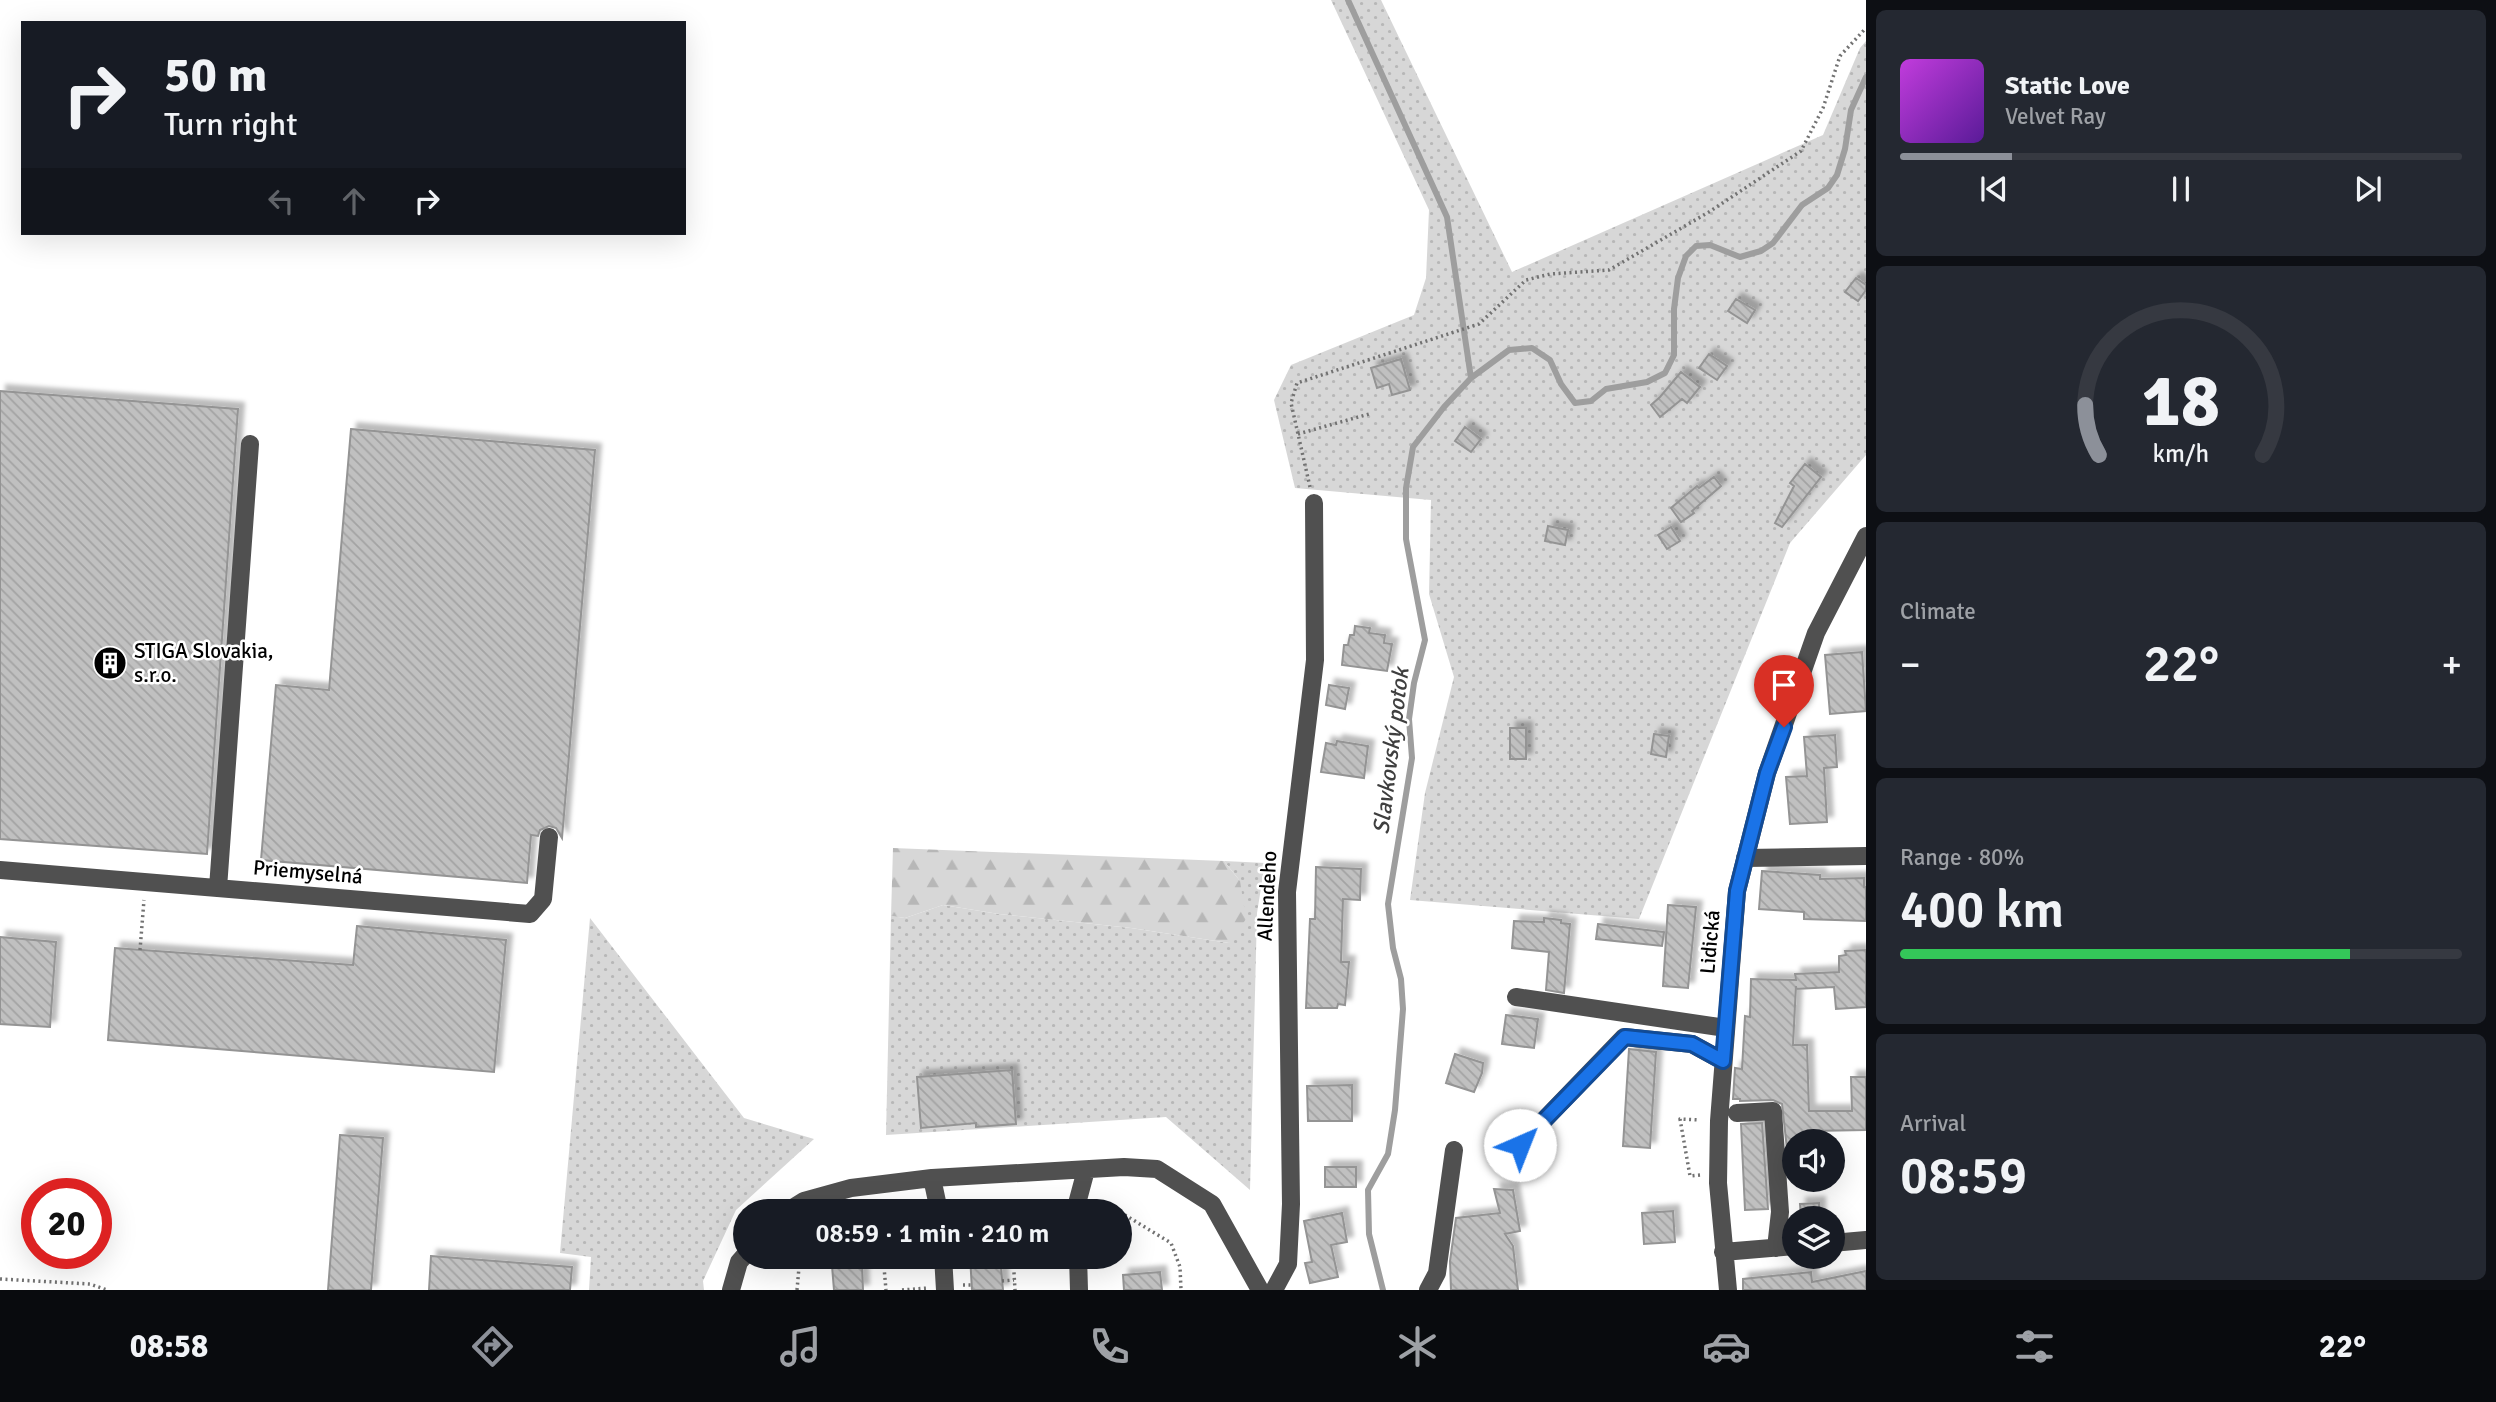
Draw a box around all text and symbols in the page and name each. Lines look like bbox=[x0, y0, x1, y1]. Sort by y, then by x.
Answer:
text: 50 m bbox=[164, 45, 267, 105]
icon: right bbox=[49, 49, 140, 140]
text: Static Love bbox=[2005, 70, 2130, 102]
text: Velvet Ray bbox=[2005, 102, 2106, 131]
text: Turn right bbox=[164, 105, 297, 144]
icon: previous bbox=[1975, 170, 2013, 208]
icon: pause bbox=[2162, 170, 2200, 208]
icon: next bbox=[2349, 170, 2387, 208]
icon: left bbox=[262, 182, 300, 220]
icon: ahead bbox=[335, 182, 373, 220]
icon: right bbox=[408, 182, 446, 220]
text: 18 bbox=[2142, 357, 2220, 446]
text: km/h bbox=[2153, 438, 2209, 469]
text: Climate bbox=[1900, 597, 1976, 626]
text: 22° bbox=[2143, 632, 2219, 696]
place label: STIGA Slovakia, s.r.o. bbox=[134, 638, 273, 688]
text: − bbox=[1900, 641, 1921, 688]
text: + bbox=[2441, 641, 2462, 688]
building icon: STIGA Slovakia, s.r.o. bbox=[91, 644, 129, 682]
pin bbox=[1754, 655, 1814, 727]
water label: Slavkovský potok bbox=[1366, 664, 1416, 836]
icon: arrive bbox=[1765, 666, 1803, 704]
text: Range · 80% bbox=[1900, 843, 2024, 872]
street label: Allendeho bbox=[1252, 850, 1282, 942]
street label: Priemyselná bbox=[252, 854, 364, 890]
text: 400 km bbox=[1900, 878, 2064, 942]
street label: Lidická bbox=[1694, 909, 1726, 975]
position arrow bbox=[1483, 1108, 1557, 1182]
text: Arrival bbox=[1900, 1109, 1966, 1138]
map controls bbox=[1782, 1129, 1845, 1269]
button: sound bbox=[1782, 1129, 1845, 1192]
text: 08:59 bbox=[1900, 1144, 2027, 1208]
speed limit sign: 20 bbox=[21, 1178, 112, 1269]
button: layers bbox=[1782, 1206, 1845, 1269]
text: 08:59 · 1 min · 210 m bbox=[816, 1218, 1049, 1250]
icon: directions bbox=[468, 1322, 517, 1371]
icon: music bbox=[776, 1322, 825, 1371]
icon: phone bbox=[1085, 1322, 1134, 1371]
icon: climate bbox=[1393, 1322, 1442, 1371]
icon: car bbox=[1702, 1322, 1751, 1371]
icon: filters bbox=[2010, 1322, 2059, 1371]
text: 08:58 bbox=[130, 1327, 208, 1366]
text: 22° bbox=[2319, 1327, 2366, 1366]

